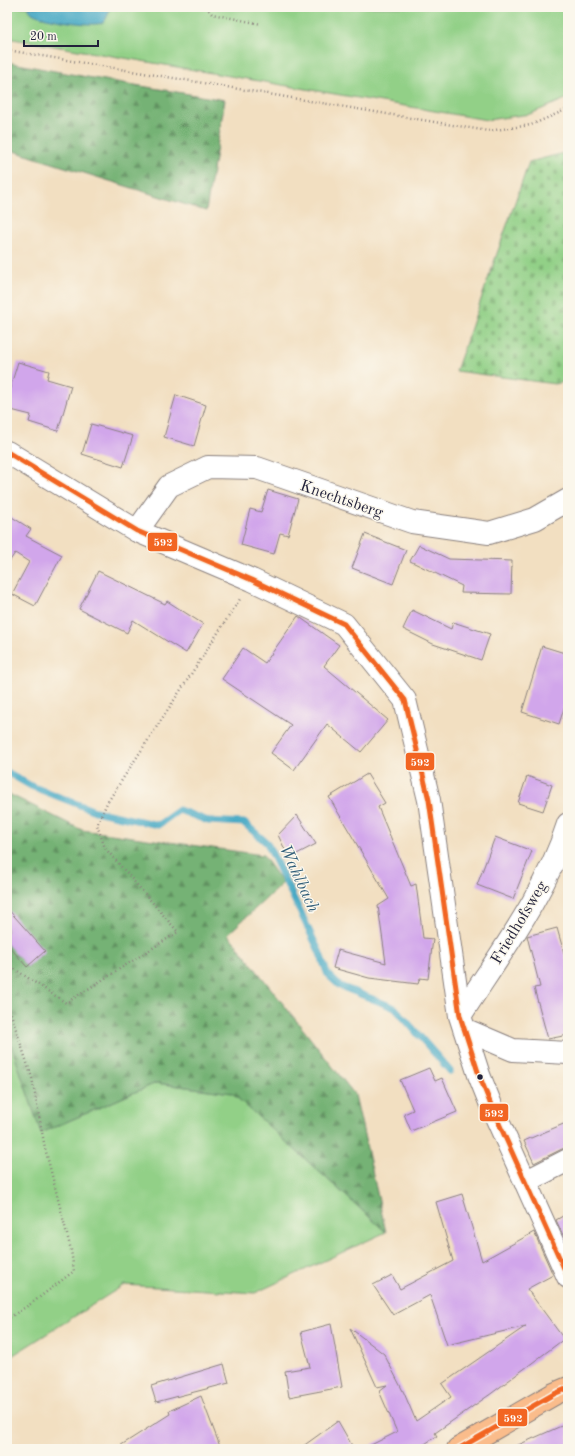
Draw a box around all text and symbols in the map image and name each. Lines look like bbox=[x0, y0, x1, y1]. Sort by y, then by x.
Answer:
scale bar bbox=[24, 22, 98, 48]
text: 20 m bbox=[30, 31, 57, 43]
street label: Knechtsberg bbox=[298, 478, 385, 522]
line badge: 592 bbox=[147, 532, 178, 552]
text: 592 bbox=[153, 538, 173, 549]
line badge: 592 bbox=[405, 752, 435, 771]
text: 592 bbox=[410, 758, 430, 769]
water label: Wahlbach bbox=[276, 842, 322, 916]
street label: Friedhofsweg bbox=[489, 878, 551, 967]
unlabelled marker bbox=[475, 1072, 485, 1082]
line badge: 592 bbox=[479, 1103, 509, 1122]
text: 592 bbox=[484, 1109, 504, 1120]
line badge: 592 bbox=[497, 1408, 528, 1427]
text: 592 bbox=[503, 1414, 523, 1425]

